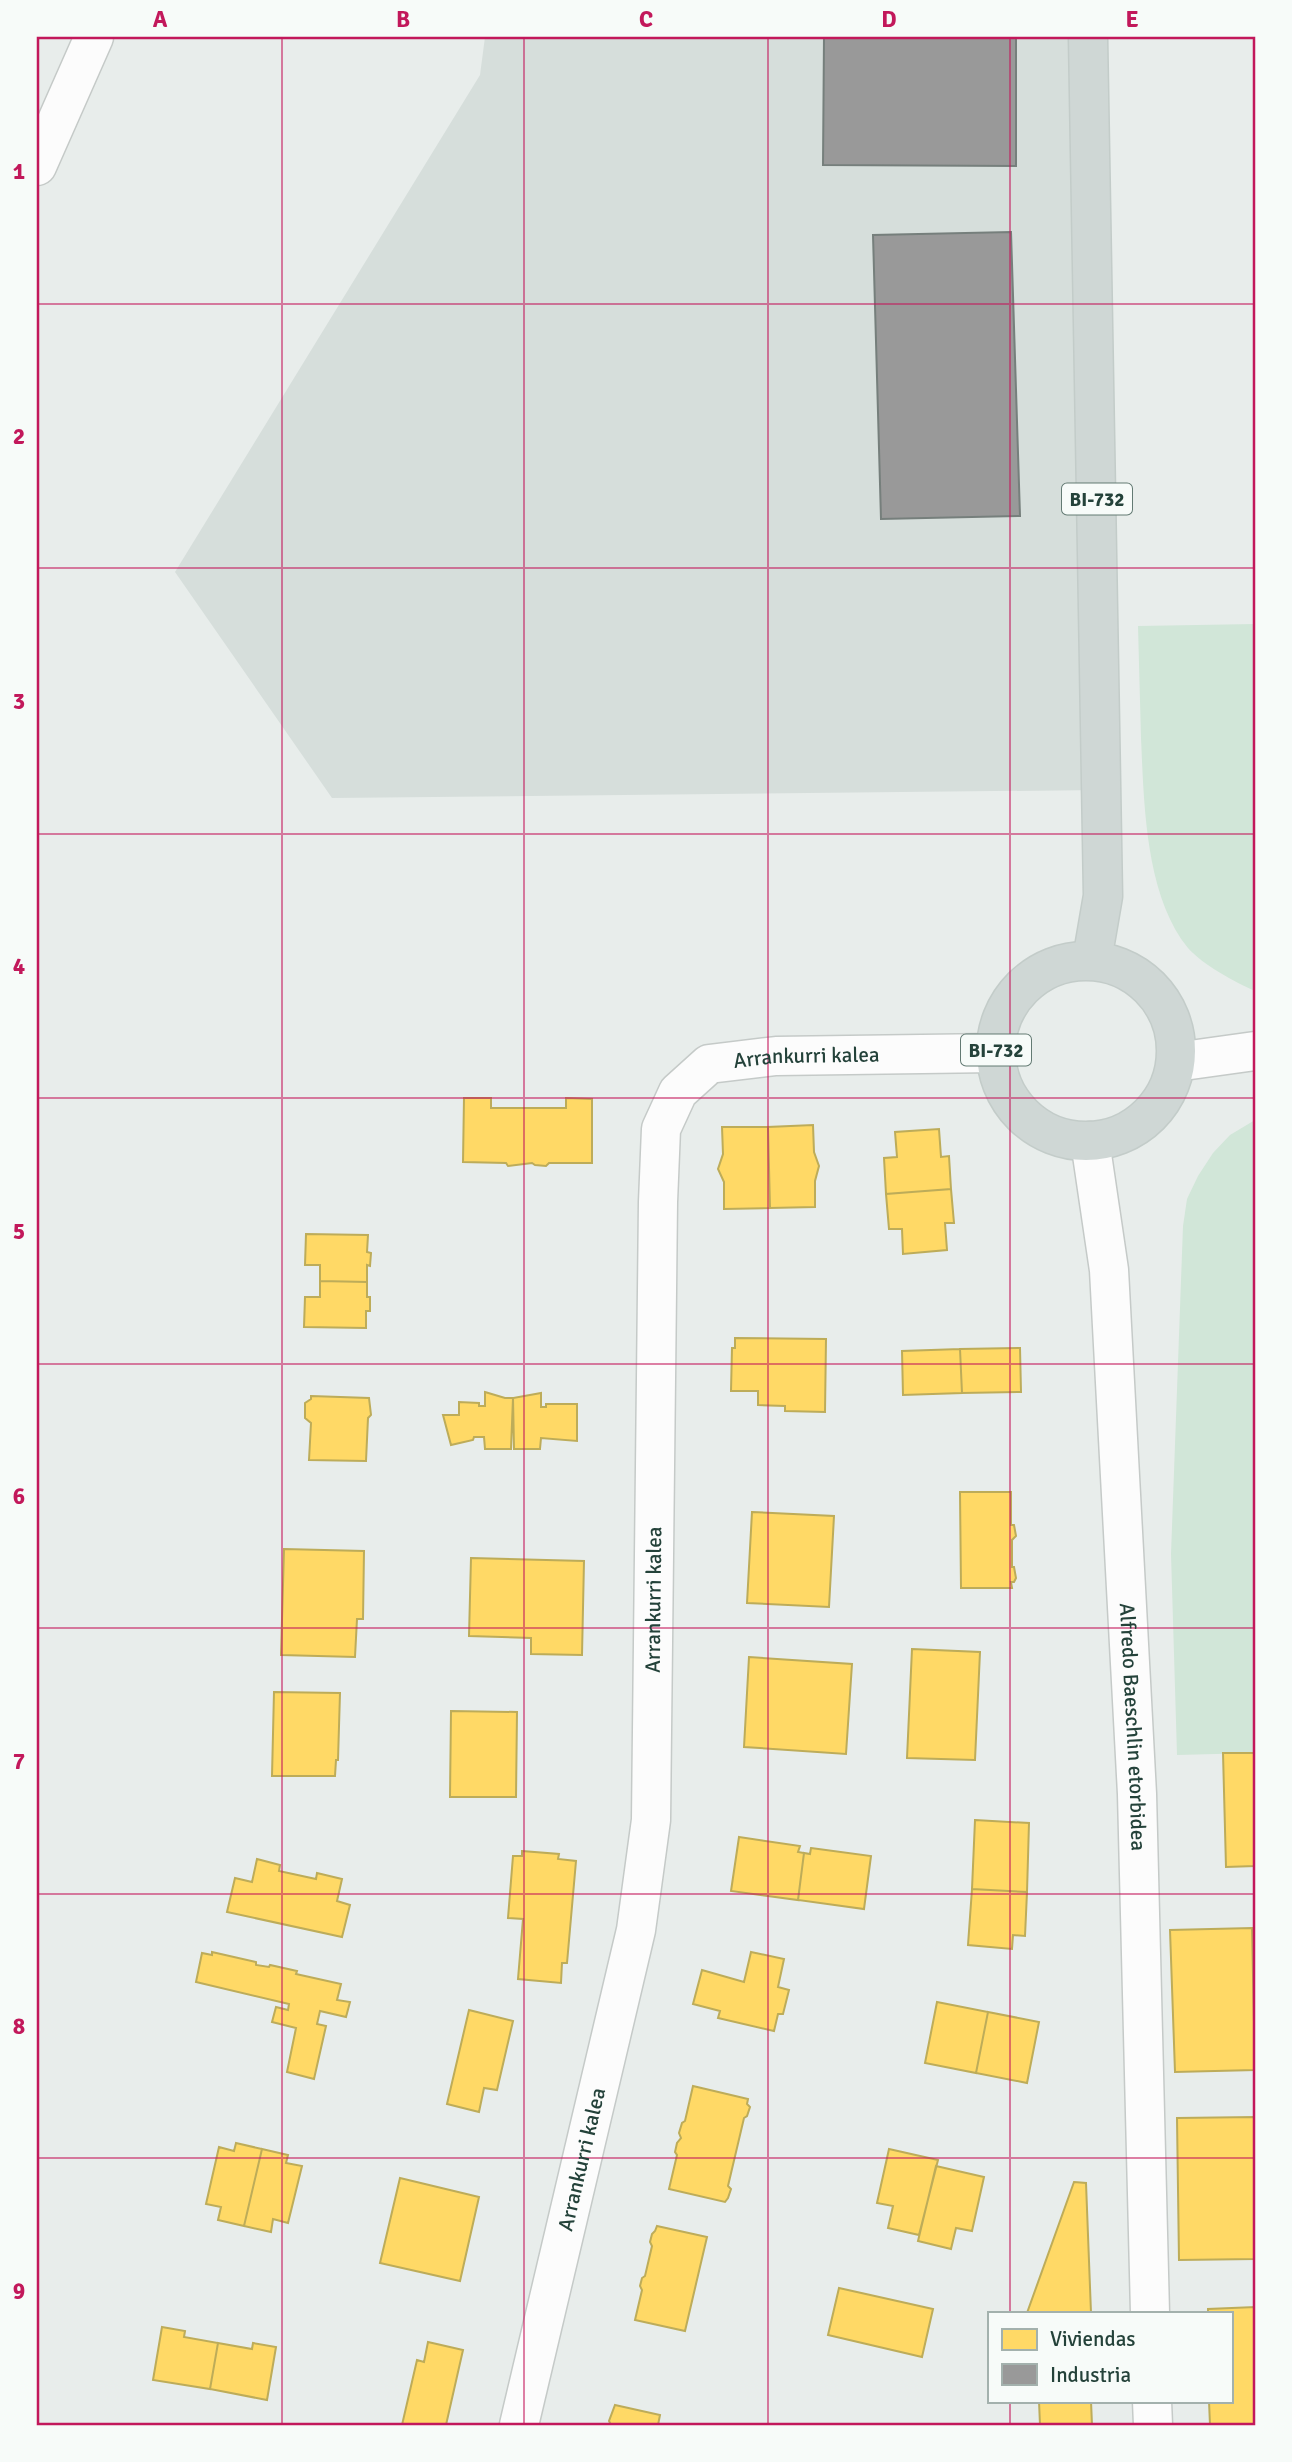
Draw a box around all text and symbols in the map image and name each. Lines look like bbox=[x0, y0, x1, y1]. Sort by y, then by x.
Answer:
text: A bbox=[153, 5, 168, 34]
text: B bbox=[396, 5, 410, 34]
text: C bbox=[639, 5, 653, 34]
text: D bbox=[881, 5, 897, 34]
text: E bbox=[1125, 5, 1139, 34]
text: 1 bbox=[13, 157, 25, 186]
text: 2 bbox=[13, 422, 25, 451]
road number: BI-732 bbox=[1062, 484, 1132, 514]
text: 3 bbox=[13, 687, 25, 716]
text: 4 bbox=[13, 952, 25, 981]
road number: BI-732 bbox=[961, 1034, 1031, 1066]
street label: Arrankurri kalea bbox=[732, 1042, 880, 1074]
text: 5 bbox=[13, 1217, 25, 1246]
text: 6 bbox=[13, 1482, 25, 1511]
street label: Arrankurri kalea bbox=[640, 1526, 667, 1673]
street label: Alfredo Baeschlin etorbidea bbox=[1114, 1602, 1151, 1851]
text: 7 bbox=[13, 1747, 25, 1776]
text: 8 bbox=[13, 2012, 25, 2041]
street label: Arrankurri kalea bbox=[552, 2085, 611, 2234]
text: 9 bbox=[13, 2277, 25, 2306]
legend bbox=[988, 2312, 1232, 2402]
text: Viviendas bbox=[1050, 2326, 1135, 2352]
text: Industria bbox=[1050, 2362, 1131, 2388]

